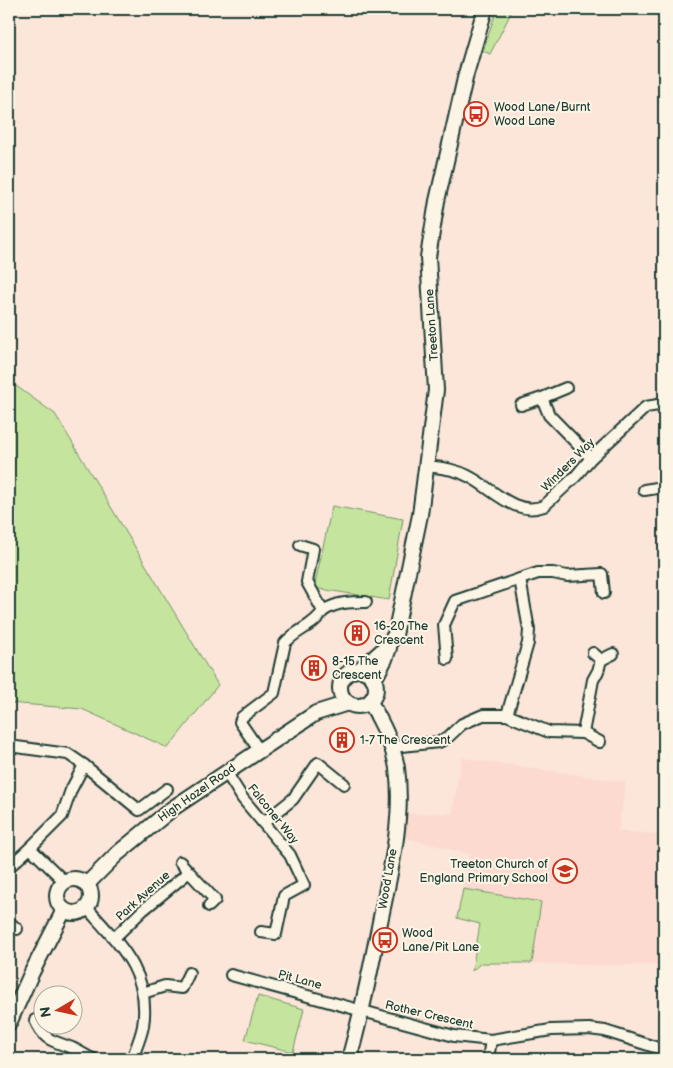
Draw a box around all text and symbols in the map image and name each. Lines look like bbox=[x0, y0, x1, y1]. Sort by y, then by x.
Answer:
place label: Wood Lane/Burnt Wood Lane bbox=[494, 100, 591, 129]
bus stop icon: Wood Lane/Burnt Wood Lane bbox=[463, 101, 489, 127]
street label: Treeton Lane bbox=[422, 288, 442, 362]
street label: Winders Way bbox=[538, 435, 598, 495]
place label: 16-20 The Crescent bbox=[374, 619, 428, 648]
building icon: 16-20 The Crescent bbox=[344, 620, 370, 646]
place label: 8-15 The Crescent bbox=[332, 654, 382, 683]
building icon: 8-15 The Crescent bbox=[301, 655, 327, 681]
building icon: 1-7 The Crescent bbox=[329, 727, 355, 753]
place label: 1-7 The Crescent bbox=[360, 733, 451, 748]
street label: High Hazel Road bbox=[155, 761, 239, 825]
street label: Falconer Way bbox=[244, 781, 302, 847]
street label: Wood Lane bbox=[375, 848, 401, 910]
place label: Treeton Church of England Primary School bbox=[420, 857, 548, 886]
school or university icon: Treeton Church of England Primary School bbox=[552, 858, 578, 884]
street label: Park Avenue bbox=[113, 868, 173, 924]
place label: Wood Lane/Pit Lane bbox=[402, 926, 479, 955]
bus stop icon: Wood Lane/Pit Lane bbox=[372, 927, 398, 953]
street label: Pit Lane bbox=[277, 967, 323, 993]
north arrow bbox=[32, 986, 82, 1036]
street label: Rother Crescent bbox=[384, 998, 475, 1032]
text: N bbox=[36, 1005, 55, 1018]

